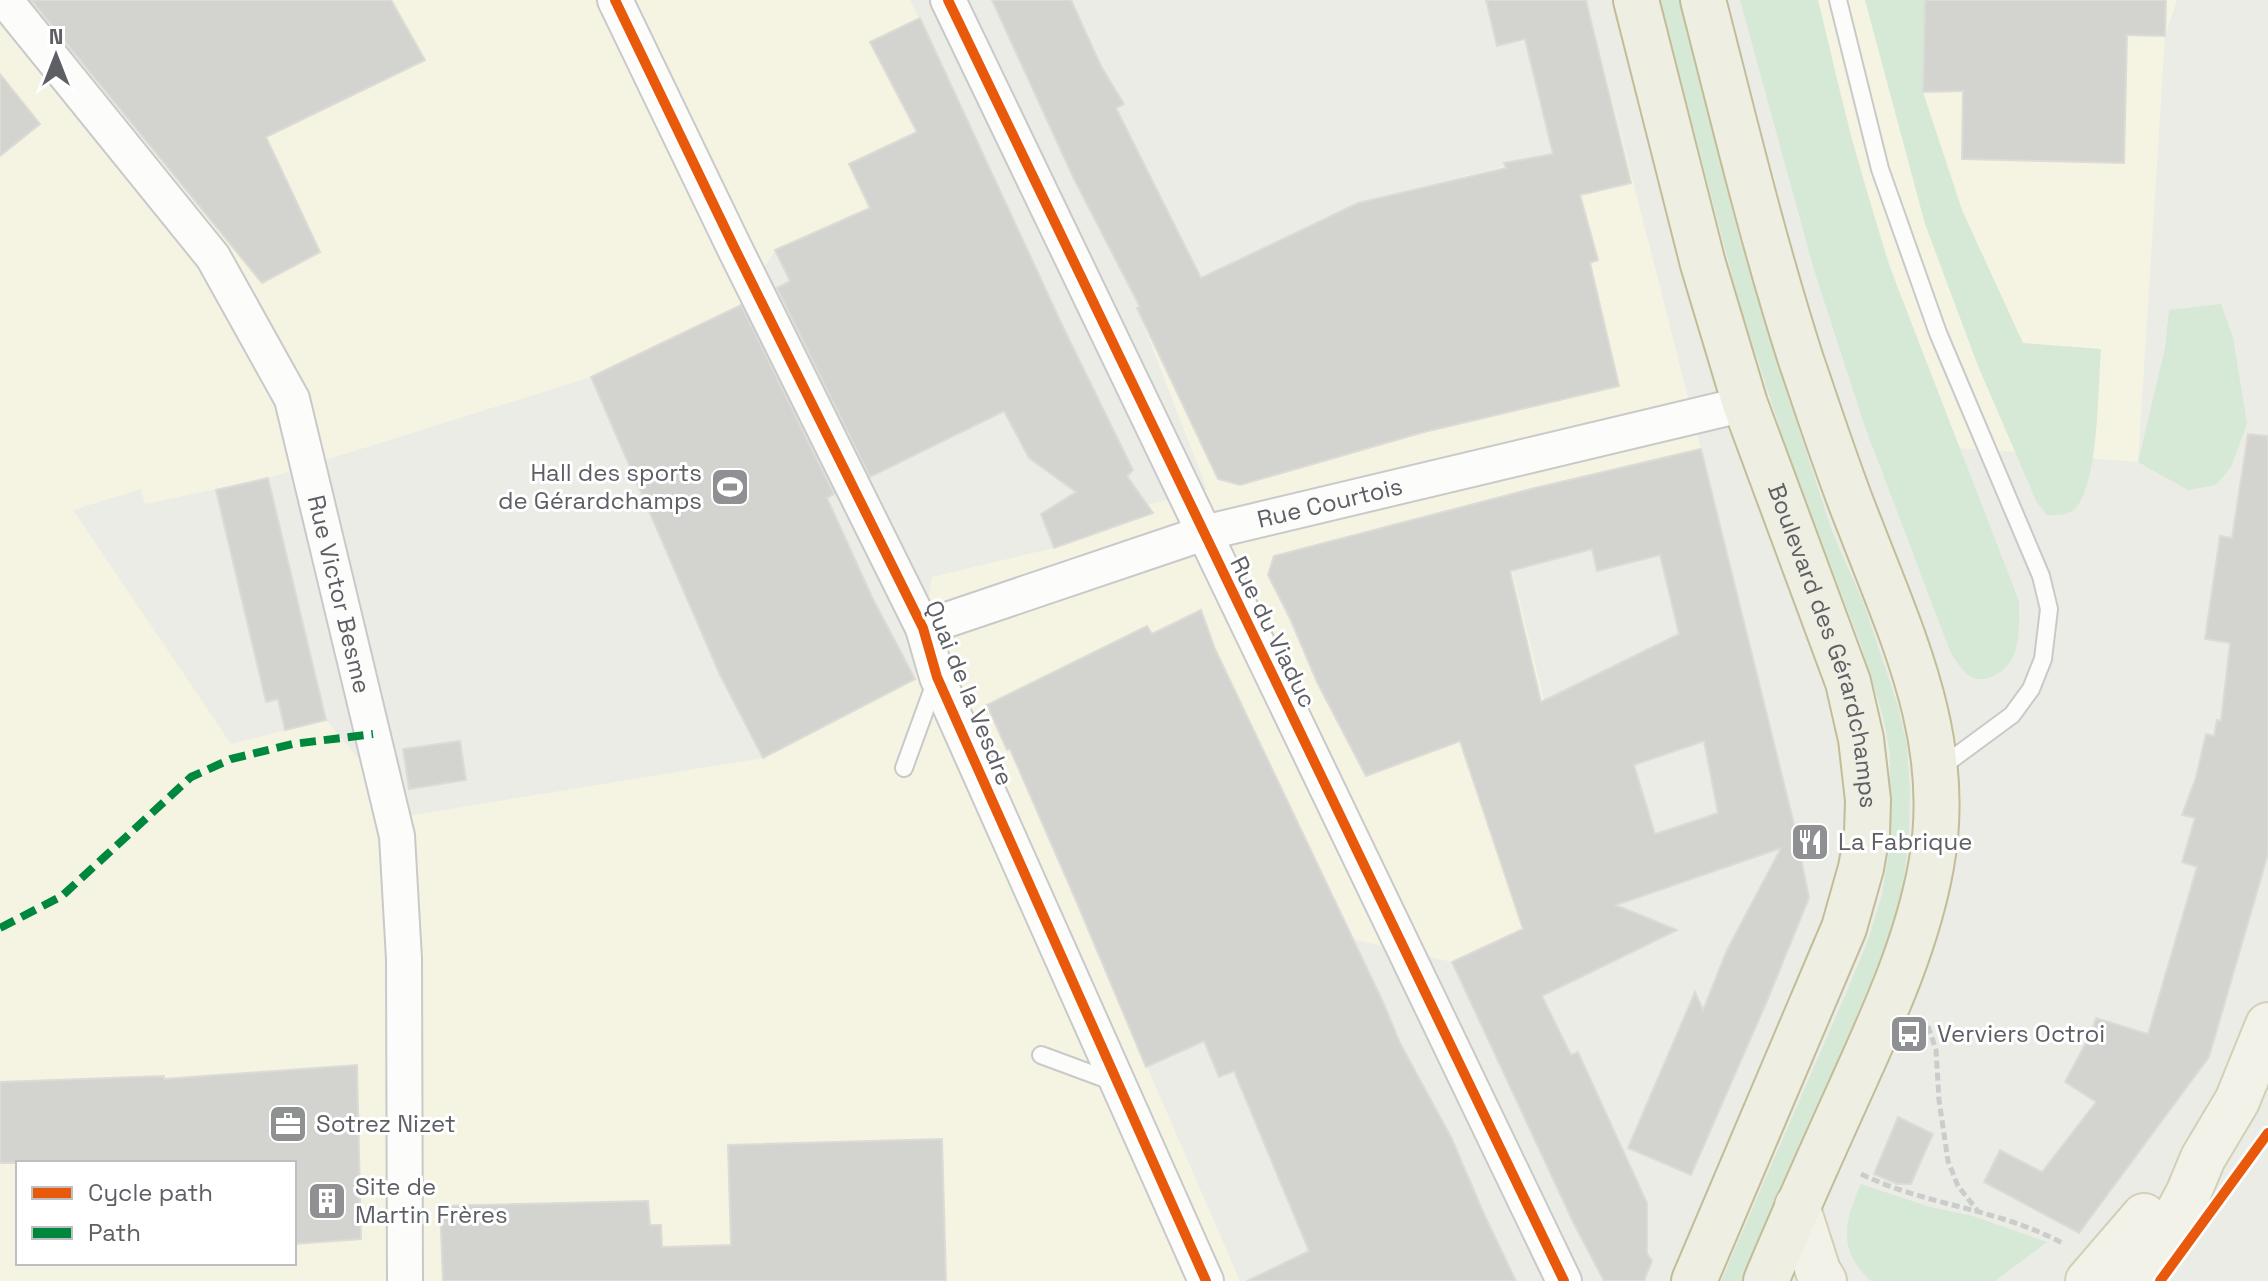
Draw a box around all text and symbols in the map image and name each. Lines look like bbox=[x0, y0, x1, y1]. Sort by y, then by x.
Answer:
north arrow bbox=[16, 16, 96, 96]
text: N bbox=[49, 22, 63, 50]
place label: Hall des sports de Gérardchamps bbox=[498, 457, 702, 516]
sports icon: Hall des sports de Gérardchamps bbox=[709, 466, 751, 508]
street label: Rue Courtois bbox=[1254, 470, 1405, 535]
street label: Boulevard des Gérardchamps bbox=[1761, 479, 1884, 809]
street label: Rue Victor Besme bbox=[301, 492, 378, 696]
street label: Rue du Viaduc bbox=[1223, 551, 1324, 713]
street label: Quai de la Vesdre bbox=[918, 596, 1021, 790]
restaurant icon: La Fabrique bbox=[1789, 821, 1831, 863]
place label: La Fabrique bbox=[1838, 826, 1972, 857]
bus stop icon: Verviers Octroi bbox=[1888, 1013, 1930, 1055]
place label: Verviers Octroi bbox=[1937, 1018, 2105, 1049]
office icon: Sotrez Nizet bbox=[267, 1103, 309, 1145]
place label: Sotrez Nizet bbox=[316, 1108, 456, 1139]
legend bbox=[16, 1161, 296, 1265]
place label: Site de Martin Frères bbox=[355, 1171, 508, 1230]
text: Cycle path bbox=[88, 1177, 213, 1208]
building icon: Site de Martin Frères bbox=[306, 1180, 348, 1222]
text: Path bbox=[88, 1217, 141, 1248]

